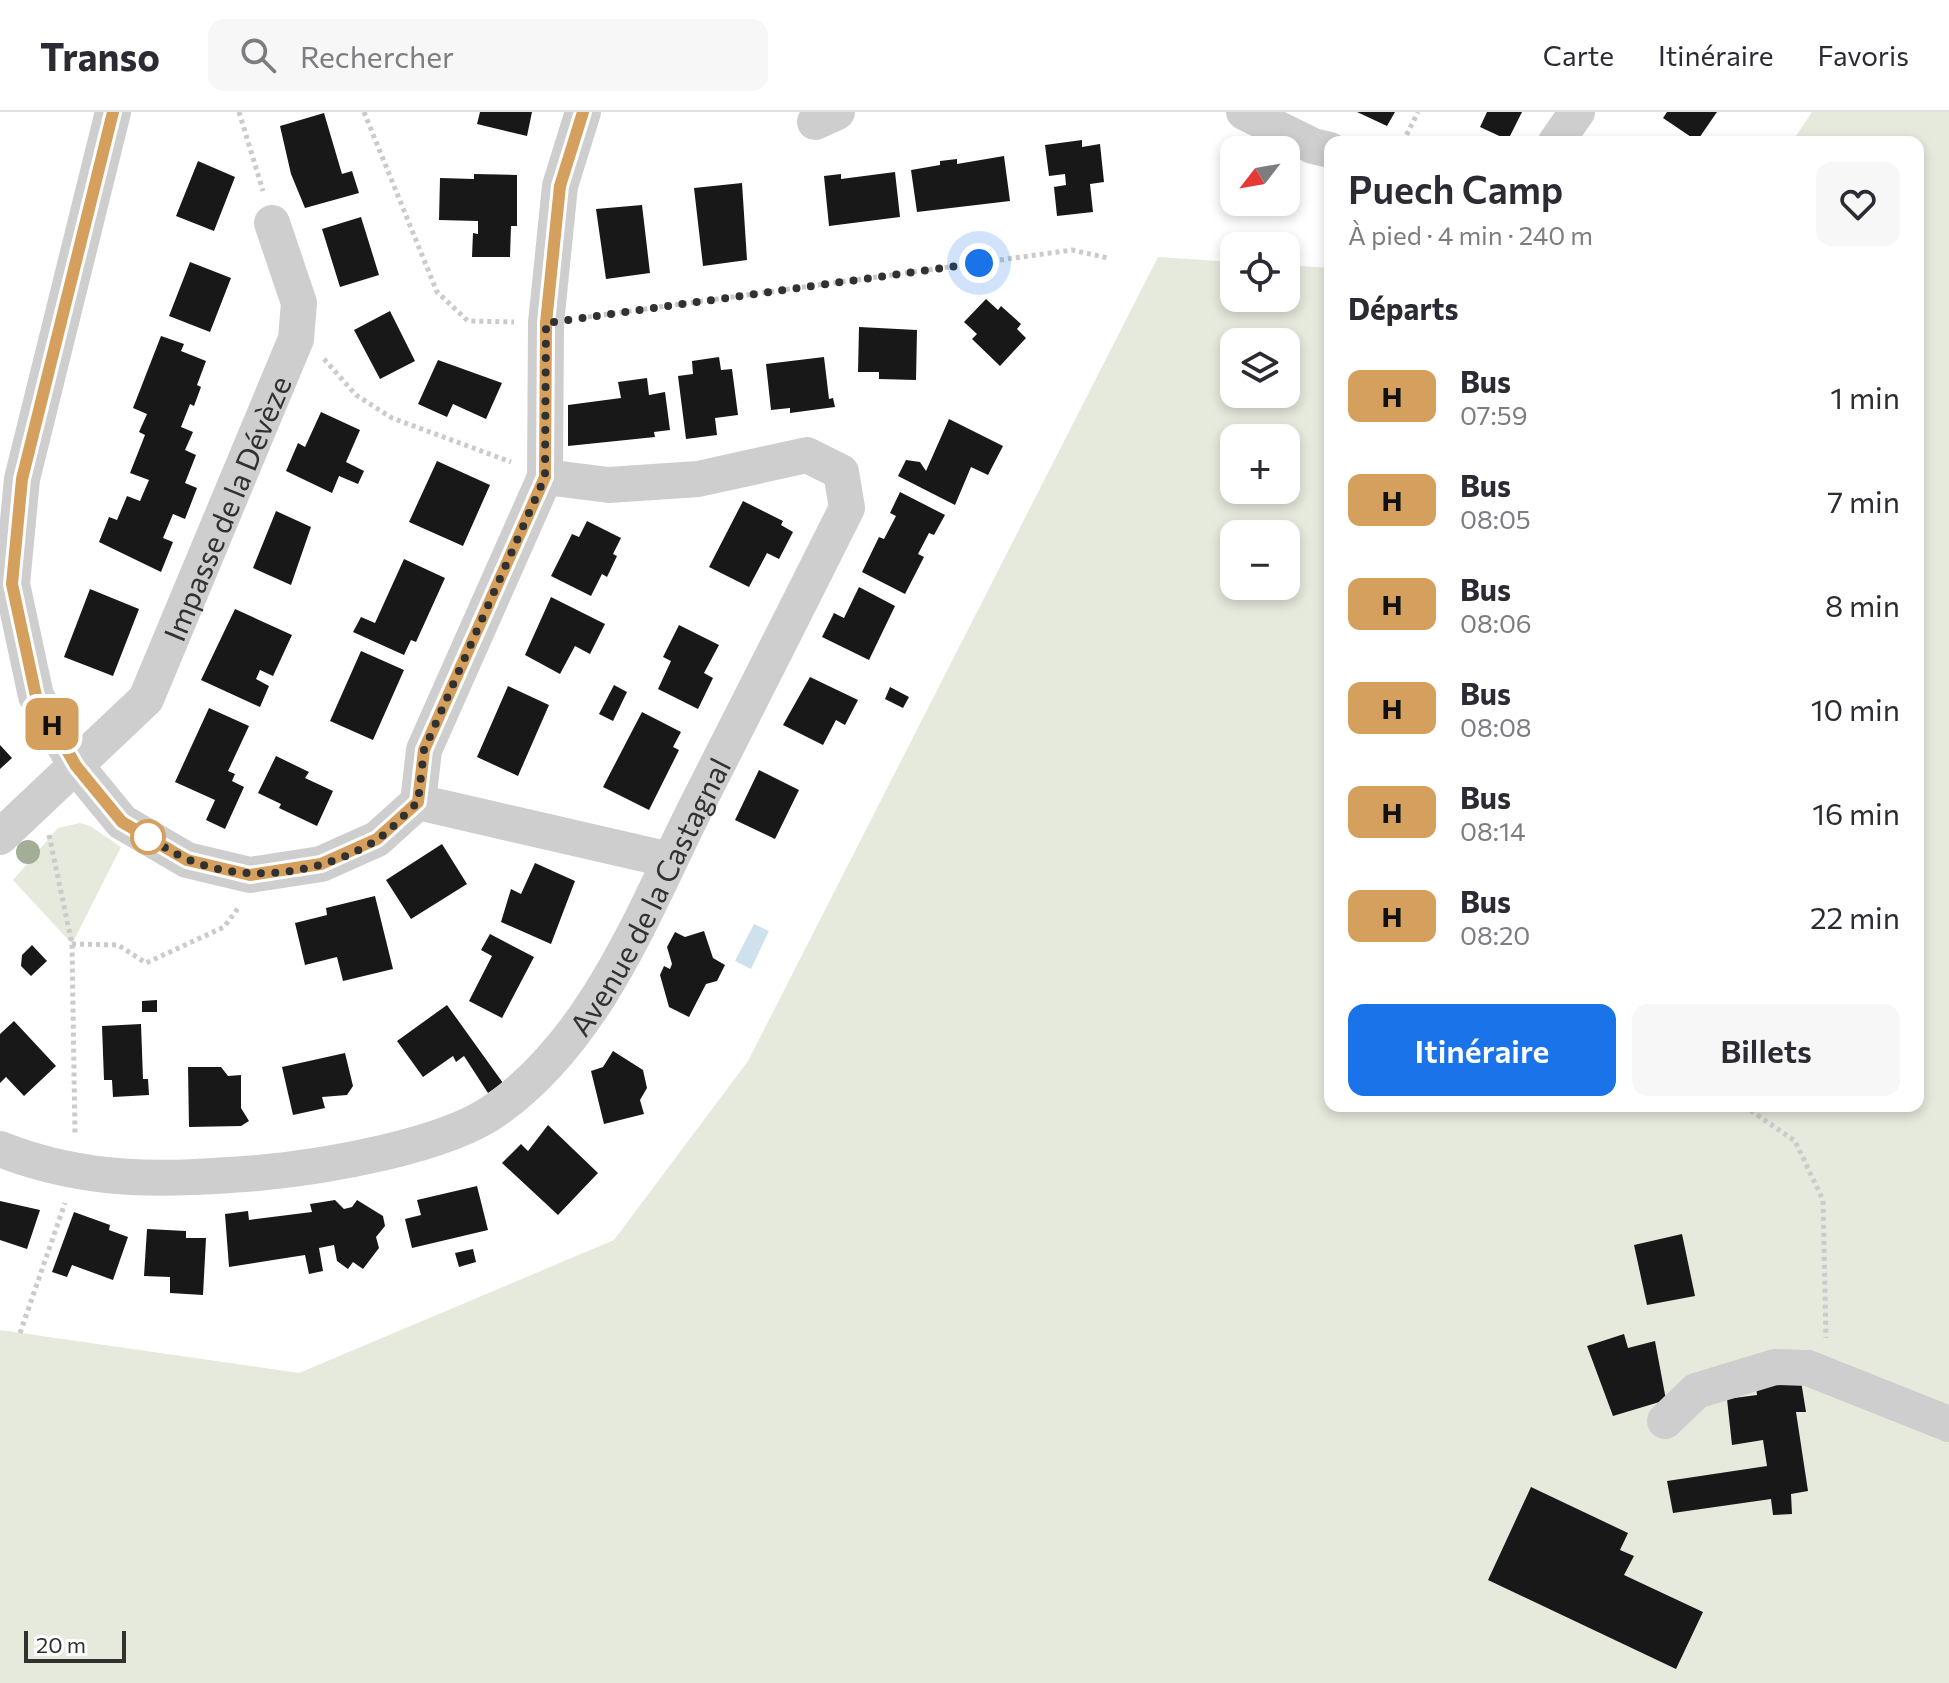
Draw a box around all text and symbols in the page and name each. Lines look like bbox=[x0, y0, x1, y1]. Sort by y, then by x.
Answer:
search box bbox=[208, 19, 768, 91]
text: Transo bbox=[40, 32, 160, 79]
icon: search bbox=[236, 33, 280, 77]
text: Rechercher bbox=[300, 37, 454, 74]
text: Carte bbox=[1543, 38, 1614, 72]
text: Itinéraire bbox=[1658, 38, 1773, 72]
text: Favoris bbox=[1817, 38, 1909, 72]
north arrow bbox=[1220, 136, 1300, 216]
map controls bbox=[1220, 136, 1300, 600]
button: heart bbox=[1816, 162, 1900, 246]
text: Puech Camp bbox=[1348, 165, 1563, 212]
text: À pied · 4 min · 240 m bbox=[1348, 219, 1593, 250]
button: locate bbox=[1220, 232, 1300, 312]
your location bbox=[959, 243, 999, 283]
text: Départs bbox=[1348, 289, 1458, 326]
button: layers bbox=[1220, 328, 1300, 408]
text: Bus bbox=[1460, 362, 1511, 399]
street label: Impasse de la Dévèze bbox=[154, 370, 297, 646]
text: 1 min bbox=[1830, 378, 1900, 415]
text: H bbox=[1382, 379, 1403, 413]
text: 07:59 bbox=[1460, 399, 1527, 430]
button: + bbox=[1220, 424, 1300, 504]
text: Bus bbox=[1460, 466, 1511, 503]
text: 7 min bbox=[1827, 482, 1900, 519]
text: H bbox=[1382, 483, 1403, 517]
text: 08:05 bbox=[1460, 503, 1531, 534]
button: − bbox=[1220, 520, 1300, 600]
text: Bus bbox=[1460, 570, 1511, 607]
text: 8 min bbox=[1825, 586, 1900, 623]
text: H bbox=[1382, 587, 1403, 621]
text: 08:06 bbox=[1460, 607, 1532, 638]
text: Bus bbox=[1460, 674, 1511, 711]
text: 10 min bbox=[1811, 690, 1900, 727]
text: H bbox=[1382, 691, 1403, 725]
line badge: H bbox=[26, 698, 78, 750]
text: H bbox=[42, 707, 63, 741]
text: 08:08 bbox=[1460, 711, 1532, 742]
street label: Avenue de la Castagnal bbox=[560, 751, 737, 1042]
text: Bus bbox=[1460, 778, 1511, 815]
text: 16 min bbox=[1812, 794, 1900, 831]
text: H bbox=[1382, 795, 1403, 829]
text: 08:14 bbox=[1460, 815, 1526, 846]
unlabelled marker bbox=[131, 820, 165, 854]
text: Bus bbox=[1460, 882, 1511, 919]
text: 22 min bbox=[1810, 898, 1900, 935]
text: H bbox=[1382, 899, 1403, 933]
text: 08:20 bbox=[1460, 919, 1530, 950]
button: Itinéraire bbox=[1348, 1004, 1616, 1096]
button: Billets bbox=[1632, 1004, 1900, 1096]
scale bar bbox=[24, 1627, 126, 1663]
text: 20 m bbox=[36, 1631, 86, 1658]

